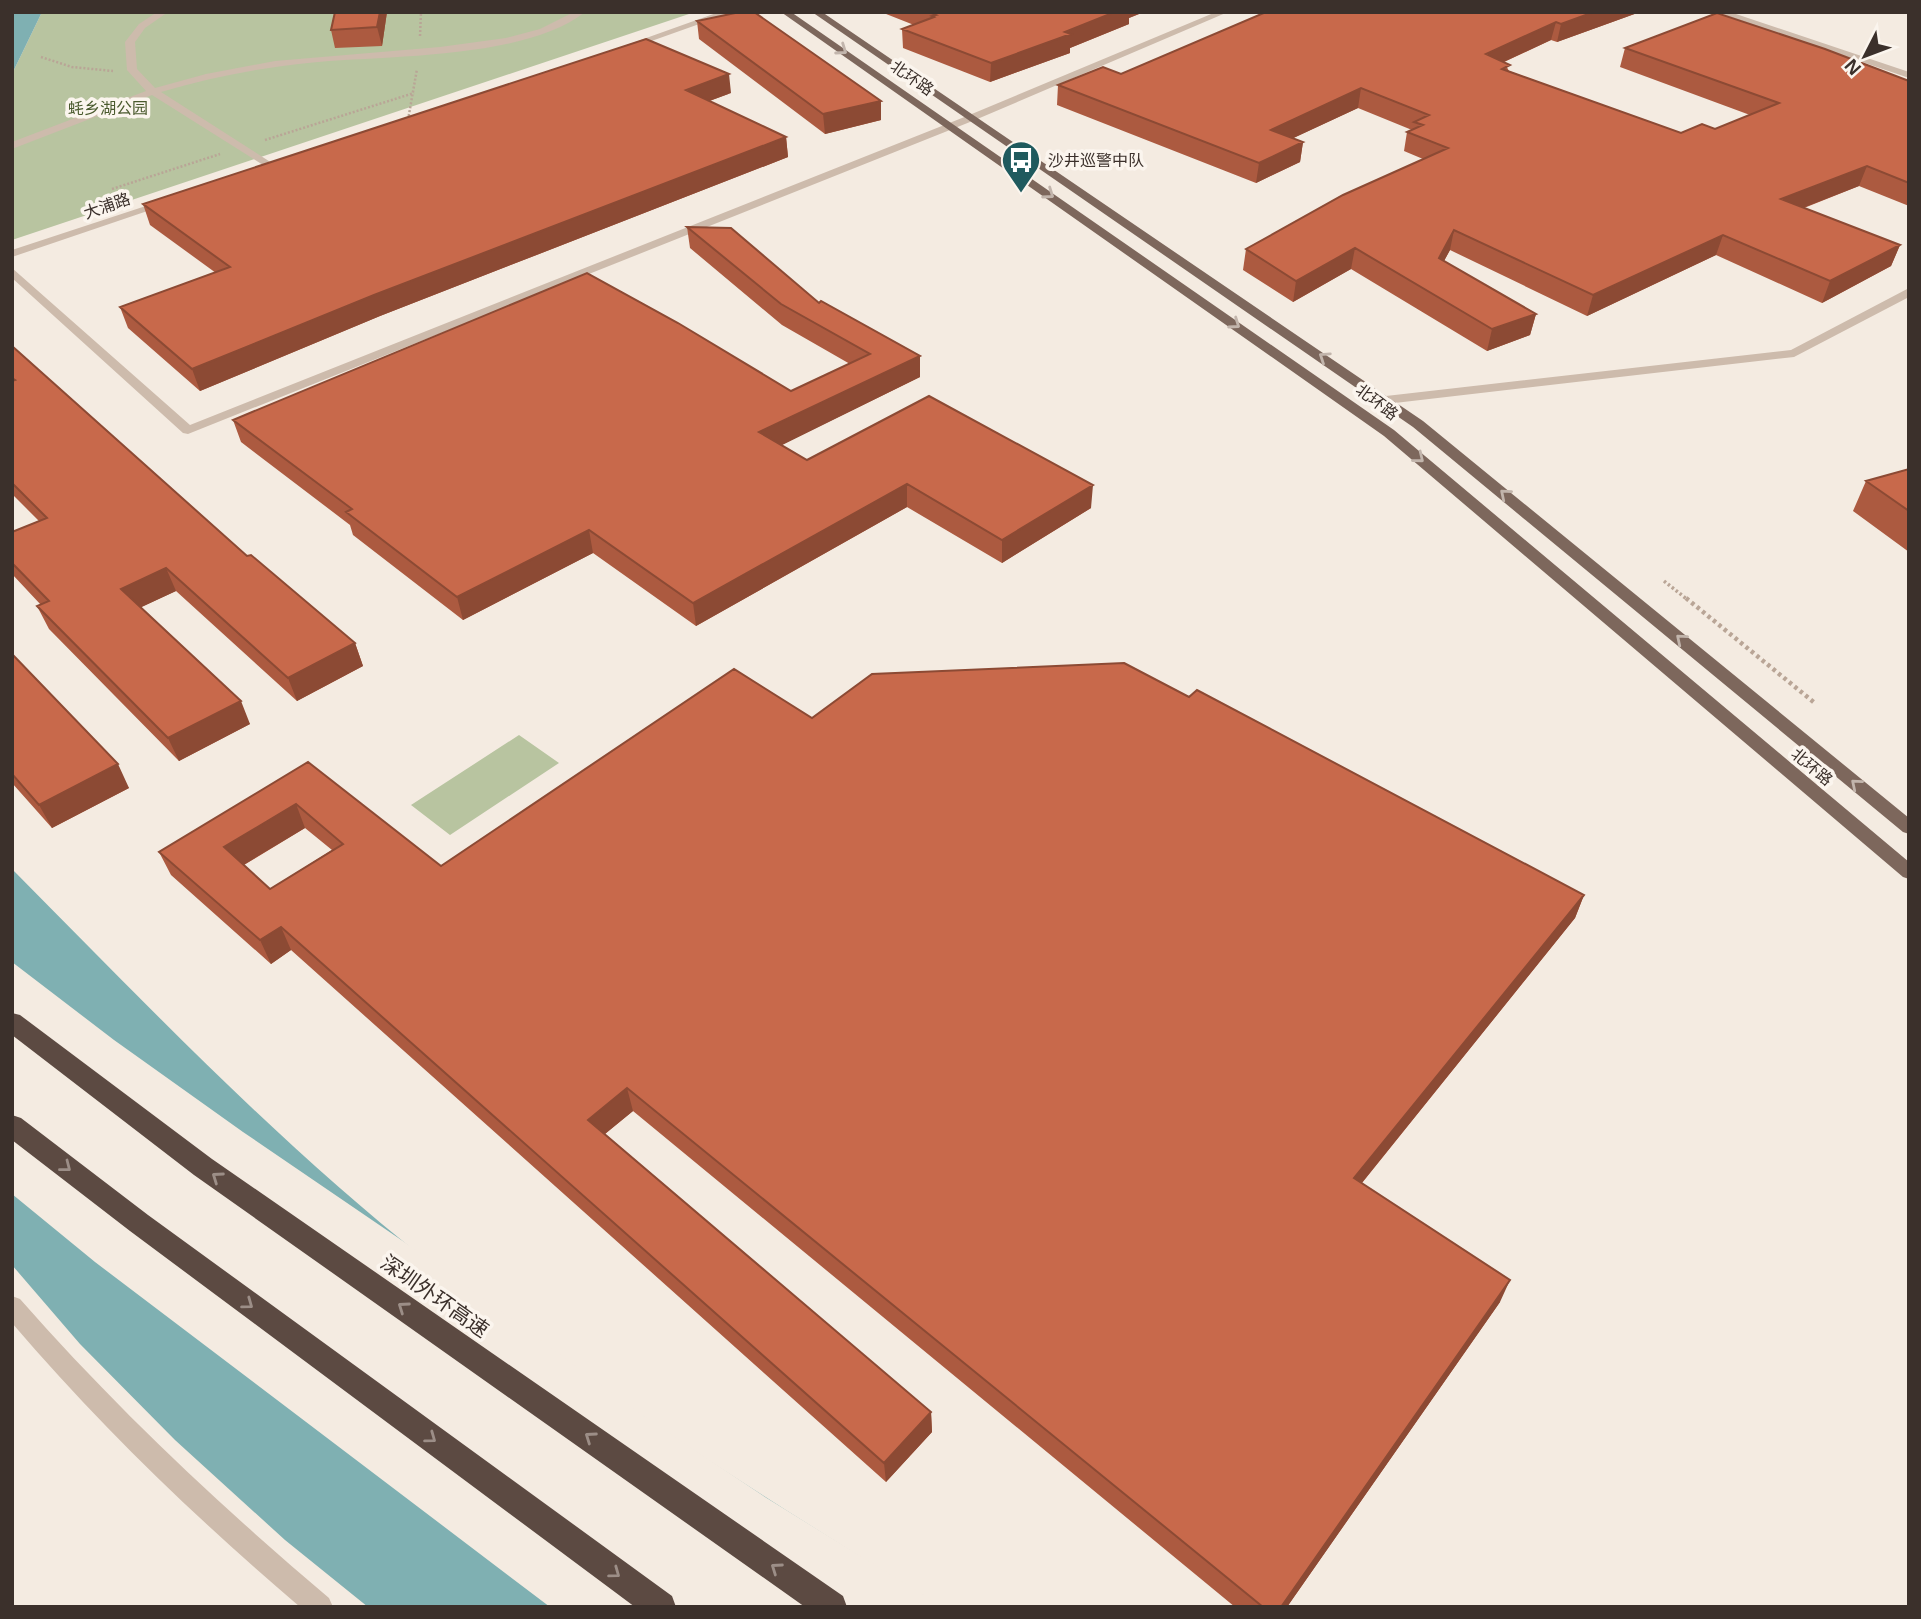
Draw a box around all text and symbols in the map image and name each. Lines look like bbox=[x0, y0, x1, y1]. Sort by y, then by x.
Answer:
north arrow bbox=[1830, 21, 1900, 91]
one-way arrow bbox=[834, 42, 847, 54]
text: N bbox=[1840, 55, 1865, 79]
street label: 北环路 bbox=[887, 57, 937, 99]
park label: 蚝乡湖公园 bbox=[68, 100, 148, 117]
bus stop icon: 沙井巡警中队 bbox=[1000, 139, 1042, 194]
place label: 沙井巡警中队 bbox=[1048, 152, 1144, 169]
one-way arrow bbox=[1041, 186, 1054, 199]
street label: 大浦路 bbox=[82, 190, 132, 222]
one-way arrow bbox=[1228, 316, 1241, 329]
one-way arrow bbox=[1319, 353, 1332, 365]
street label: 北环路 bbox=[1353, 381, 1401, 423]
one-way arrow bbox=[1411, 450, 1424, 462]
one-way arrow bbox=[1501, 490, 1514, 502]
one-way arrow bbox=[1676, 635, 1689, 647]
street label: 北环路 bbox=[1788, 745, 1836, 789]
one-way arrow bbox=[1852, 780, 1865, 792]
one-way arrow bbox=[58, 1158, 71, 1171]
one-way arrow bbox=[212, 1173, 225, 1185]
street label: 深圳外环高速 bbox=[377, 1250, 493, 1342]
one-way arrow bbox=[240, 1295, 253, 1308]
one-way arrow bbox=[398, 1303, 411, 1315]
one-way arrow bbox=[423, 1430, 436, 1442]
one-way arrow bbox=[585, 1433, 598, 1446]
one-way arrow bbox=[771, 1564, 784, 1576]
one-way arrow bbox=[607, 1565, 620, 1577]

